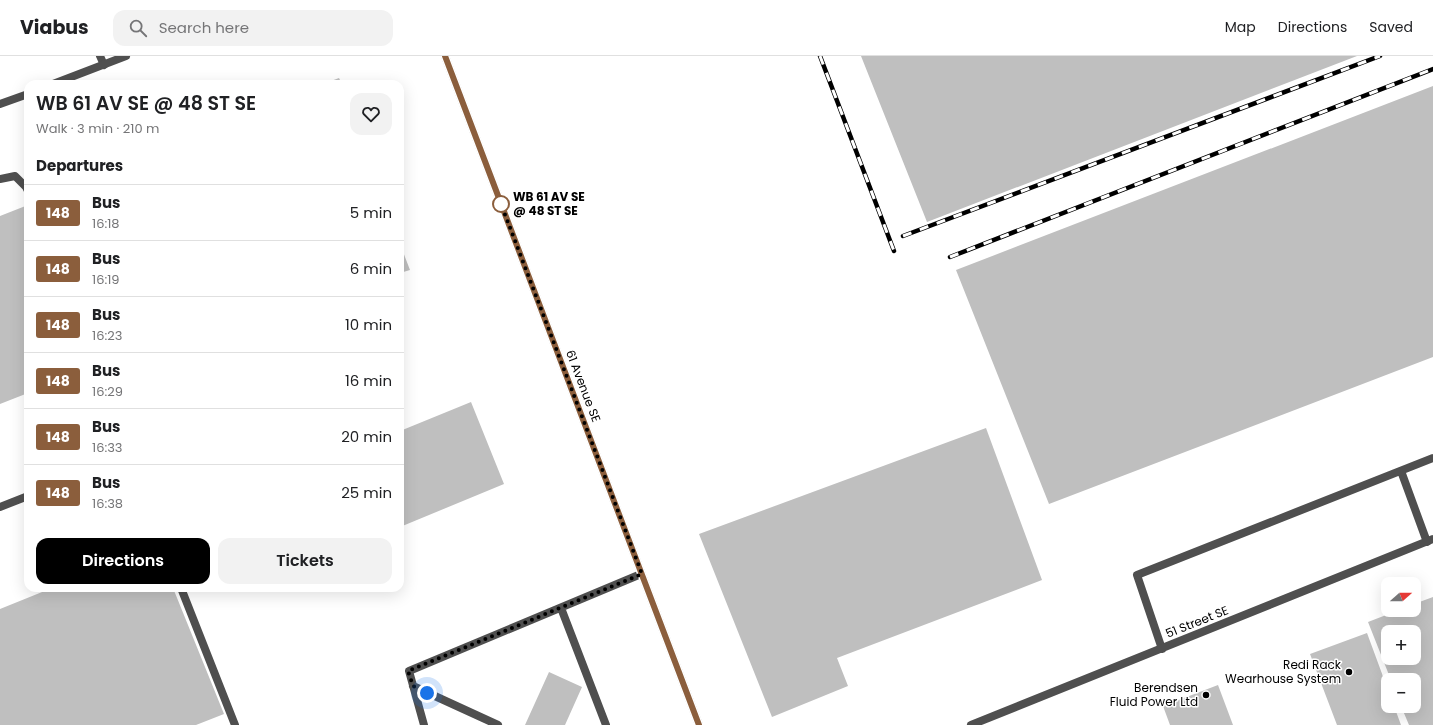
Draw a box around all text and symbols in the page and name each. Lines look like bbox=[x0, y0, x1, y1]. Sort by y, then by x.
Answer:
search box bbox=[113, 10, 393, 46]
text: Viabus bbox=[20, 14, 89, 41]
icon: search bbox=[127, 17, 149, 39]
text: Search here bbox=[159, 17, 249, 38]
text: Map bbox=[1225, 17, 1256, 37]
text: Directions bbox=[1278, 17, 1347, 37]
text: Saved bbox=[1369, 17, 1413, 37]
text: WB 61 AV SE @ 48 ST SE bbox=[36, 90, 256, 117]
button: heart bbox=[350, 93, 392, 135]
text: Walk · 3 min · 210 m bbox=[36, 119, 159, 138]
text: Departures bbox=[36, 155, 123, 176]
place label: WB 61 AV SE @ 48 ST SE bbox=[513, 188, 585, 219]
text: Bus bbox=[92, 192, 120, 213]
marker: WB 61 AV SE @ 48 ST SE bbox=[492, 195, 510, 213]
text: 5 min bbox=[350, 202, 392, 223]
text: 148 bbox=[46, 203, 70, 223]
text: 16:18 bbox=[92, 214, 120, 233]
text: Bus bbox=[92, 248, 120, 269]
text: 6 min bbox=[350, 258, 392, 279]
text: 148 bbox=[46, 259, 70, 279]
text: 16:19 bbox=[92, 270, 120, 289]
text: Bus bbox=[92, 304, 120, 325]
text: 10 min bbox=[345, 314, 392, 335]
text: 148 bbox=[46, 315, 70, 335]
text: 16:23 bbox=[92, 326, 122, 345]
street label: 61 Avenue SE bbox=[562, 347, 605, 424]
text: Bus bbox=[92, 360, 120, 381]
text: 16 min bbox=[345, 370, 392, 391]
text: 148 bbox=[46, 371, 70, 391]
text: 16:29 bbox=[92, 382, 123, 401]
text: Bus bbox=[92, 416, 120, 437]
text: 20 min bbox=[341, 426, 392, 447]
text: 148 bbox=[46, 427, 70, 447]
text: 16:33 bbox=[92, 438, 123, 457]
text: Bus bbox=[92, 472, 120, 493]
text: 25 min bbox=[341, 482, 392, 503]
text: 148 bbox=[46, 483, 70, 503]
text: 16:38 bbox=[92, 494, 123, 513]
button: Directions bbox=[36, 538, 210, 584]
button: Tickets bbox=[218, 538, 392, 584]
north arrow bbox=[1381, 577, 1421, 617]
map controls bbox=[1381, 577, 1421, 713]
street label: 51 Street SE bbox=[1163, 601, 1231, 642]
button: + bbox=[1381, 625, 1421, 665]
place label: Redi Rack Wearhouse System bbox=[1225, 656, 1342, 687]
marker: Redi Rack Wearhouse System bbox=[1344, 667, 1354, 677]
button: − bbox=[1381, 673, 1421, 713]
place label: Berendsen Fluid Power Ltd bbox=[1110, 679, 1198, 710]
your location bbox=[417, 683, 437, 703]
marker: Berendsen Fluid Power Ltd bbox=[1201, 690, 1211, 700]

